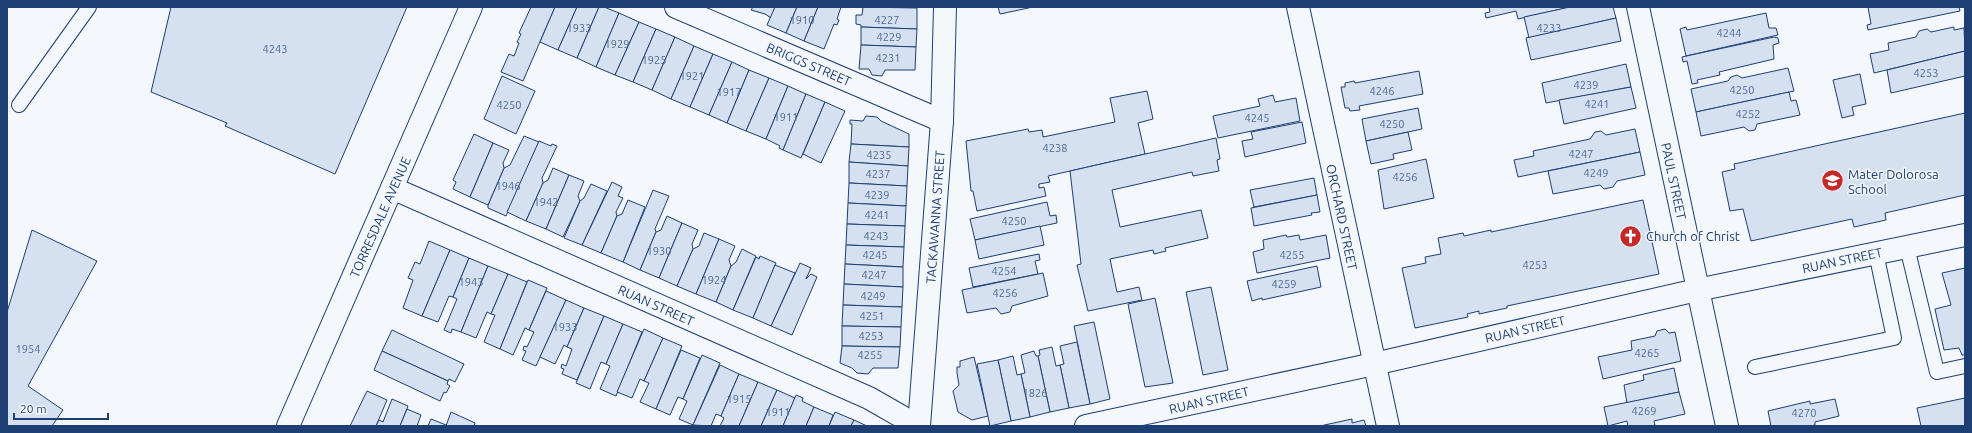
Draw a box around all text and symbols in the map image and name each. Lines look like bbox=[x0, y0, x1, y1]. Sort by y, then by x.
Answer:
house number: 1910 bbox=[790, 14, 814, 26]
house number: 4227 bbox=[875, 14, 899, 26]
house number: 1933 bbox=[567, 22, 591, 34]
house number: 4233 bbox=[1537, 22, 1561, 34]
house number: 4244 bbox=[1717, 27, 1741, 39]
house number: 4229 bbox=[877, 31, 901, 43]
house number: 1929 bbox=[605, 38, 629, 50]
street label: BRIGGS STREET bbox=[765, 40, 853, 88]
house number: 4243 bbox=[263, 43, 287, 55]
house number: 4231 bbox=[876, 52, 900, 64]
house number: 1925 bbox=[642, 54, 666, 66]
house number: 4253 bbox=[1914, 67, 1938, 79]
house number: 1921 bbox=[680, 70, 704, 82]
house number: 4239 bbox=[1574, 79, 1598, 91]
house number: 4250 bbox=[1730, 84, 1754, 96]
house number: 4246 bbox=[1370, 85, 1394, 97]
house number: 1917 bbox=[717, 86, 741, 98]
house number: 4241 bbox=[1585, 98, 1609, 110]
house number: 4250 bbox=[497, 99, 521, 111]
house number: 4252 bbox=[1736, 108, 1760, 120]
house number: 1911 bbox=[774, 111, 798, 123]
house number: 4245 bbox=[1245, 112, 1269, 124]
house number: 4250 bbox=[1380, 118, 1404, 130]
street label: PAUL STREET bbox=[1659, 141, 1689, 221]
house number: 4238 bbox=[1043, 142, 1067, 154]
house number: 4247 bbox=[1569, 148, 1593, 160]
house number: 4235 bbox=[867, 149, 891, 161]
street label: TACKAWANNA STREET bbox=[923, 150, 947, 284]
street label: TORRESDALE AVENUE bbox=[347, 155, 413, 279]
street label: ORCHARD STREET bbox=[1324, 163, 1360, 271]
house number: 4249 bbox=[1584, 167, 1608, 179]
place label: Mater Dolorosa School bbox=[1848, 167, 1939, 196]
house number: 4237 bbox=[866, 168, 890, 180]
school or university icon: Mater Dolorosa School bbox=[1819, 168, 1845, 194]
house number: 4256 bbox=[1393, 171, 1417, 183]
house number: 1946 bbox=[496, 180, 520, 192]
house number: 4239 bbox=[865, 189, 889, 201]
house number: 1942 bbox=[534, 196, 558, 208]
house number: 4241 bbox=[865, 209, 889, 221]
house number: 4250 bbox=[1002, 215, 1026, 227]
church icon: Church of Christ bbox=[1618, 223, 1644, 249]
place label: Church of Christ bbox=[1646, 229, 1740, 243]
house number: 4243 bbox=[864, 230, 888, 242]
house number: 1930 bbox=[647, 245, 671, 257]
street label: RUAN STREET bbox=[1801, 245, 1883, 275]
house number: 4245 bbox=[863, 249, 887, 261]
house number: 4255 bbox=[1280, 249, 1304, 261]
house number: 4253 bbox=[1523, 259, 1547, 271]
house number: 4254 bbox=[992, 265, 1016, 277]
house number: 4247 bbox=[862, 269, 886, 281]
house number: 1924 bbox=[702, 274, 726, 286]
house number: 1943 bbox=[459, 276, 483, 288]
house number: 4259 bbox=[1272, 278, 1296, 290]
street label: RUAN STREET bbox=[616, 282, 696, 328]
house number: 4256 bbox=[993, 287, 1017, 299]
house number: 4249 bbox=[861, 290, 885, 302]
house number: 4251 bbox=[860, 310, 884, 322]
street label: RUAN STREET bbox=[1484, 313, 1566, 345]
house number: 1933 bbox=[553, 321, 577, 333]
house number: 4253 bbox=[859, 330, 883, 342]
house number: 1954 bbox=[16, 343, 40, 355]
house number: 4265 bbox=[1635, 347, 1659, 359]
house number: 4255 bbox=[858, 349, 882, 361]
street label: RUAN STREET bbox=[1168, 384, 1250, 416]
house number: 1826 bbox=[1023, 387, 1047, 399]
house number: 1915 bbox=[727, 393, 751, 405]
scale bar bbox=[14, 395, 108, 421]
text: 20 m bbox=[20, 402, 47, 415]
house number: 4269 bbox=[1632, 405, 1656, 417]
house number: 1911 bbox=[766, 406, 790, 418]
house number: 4270 bbox=[1792, 407, 1816, 419]

